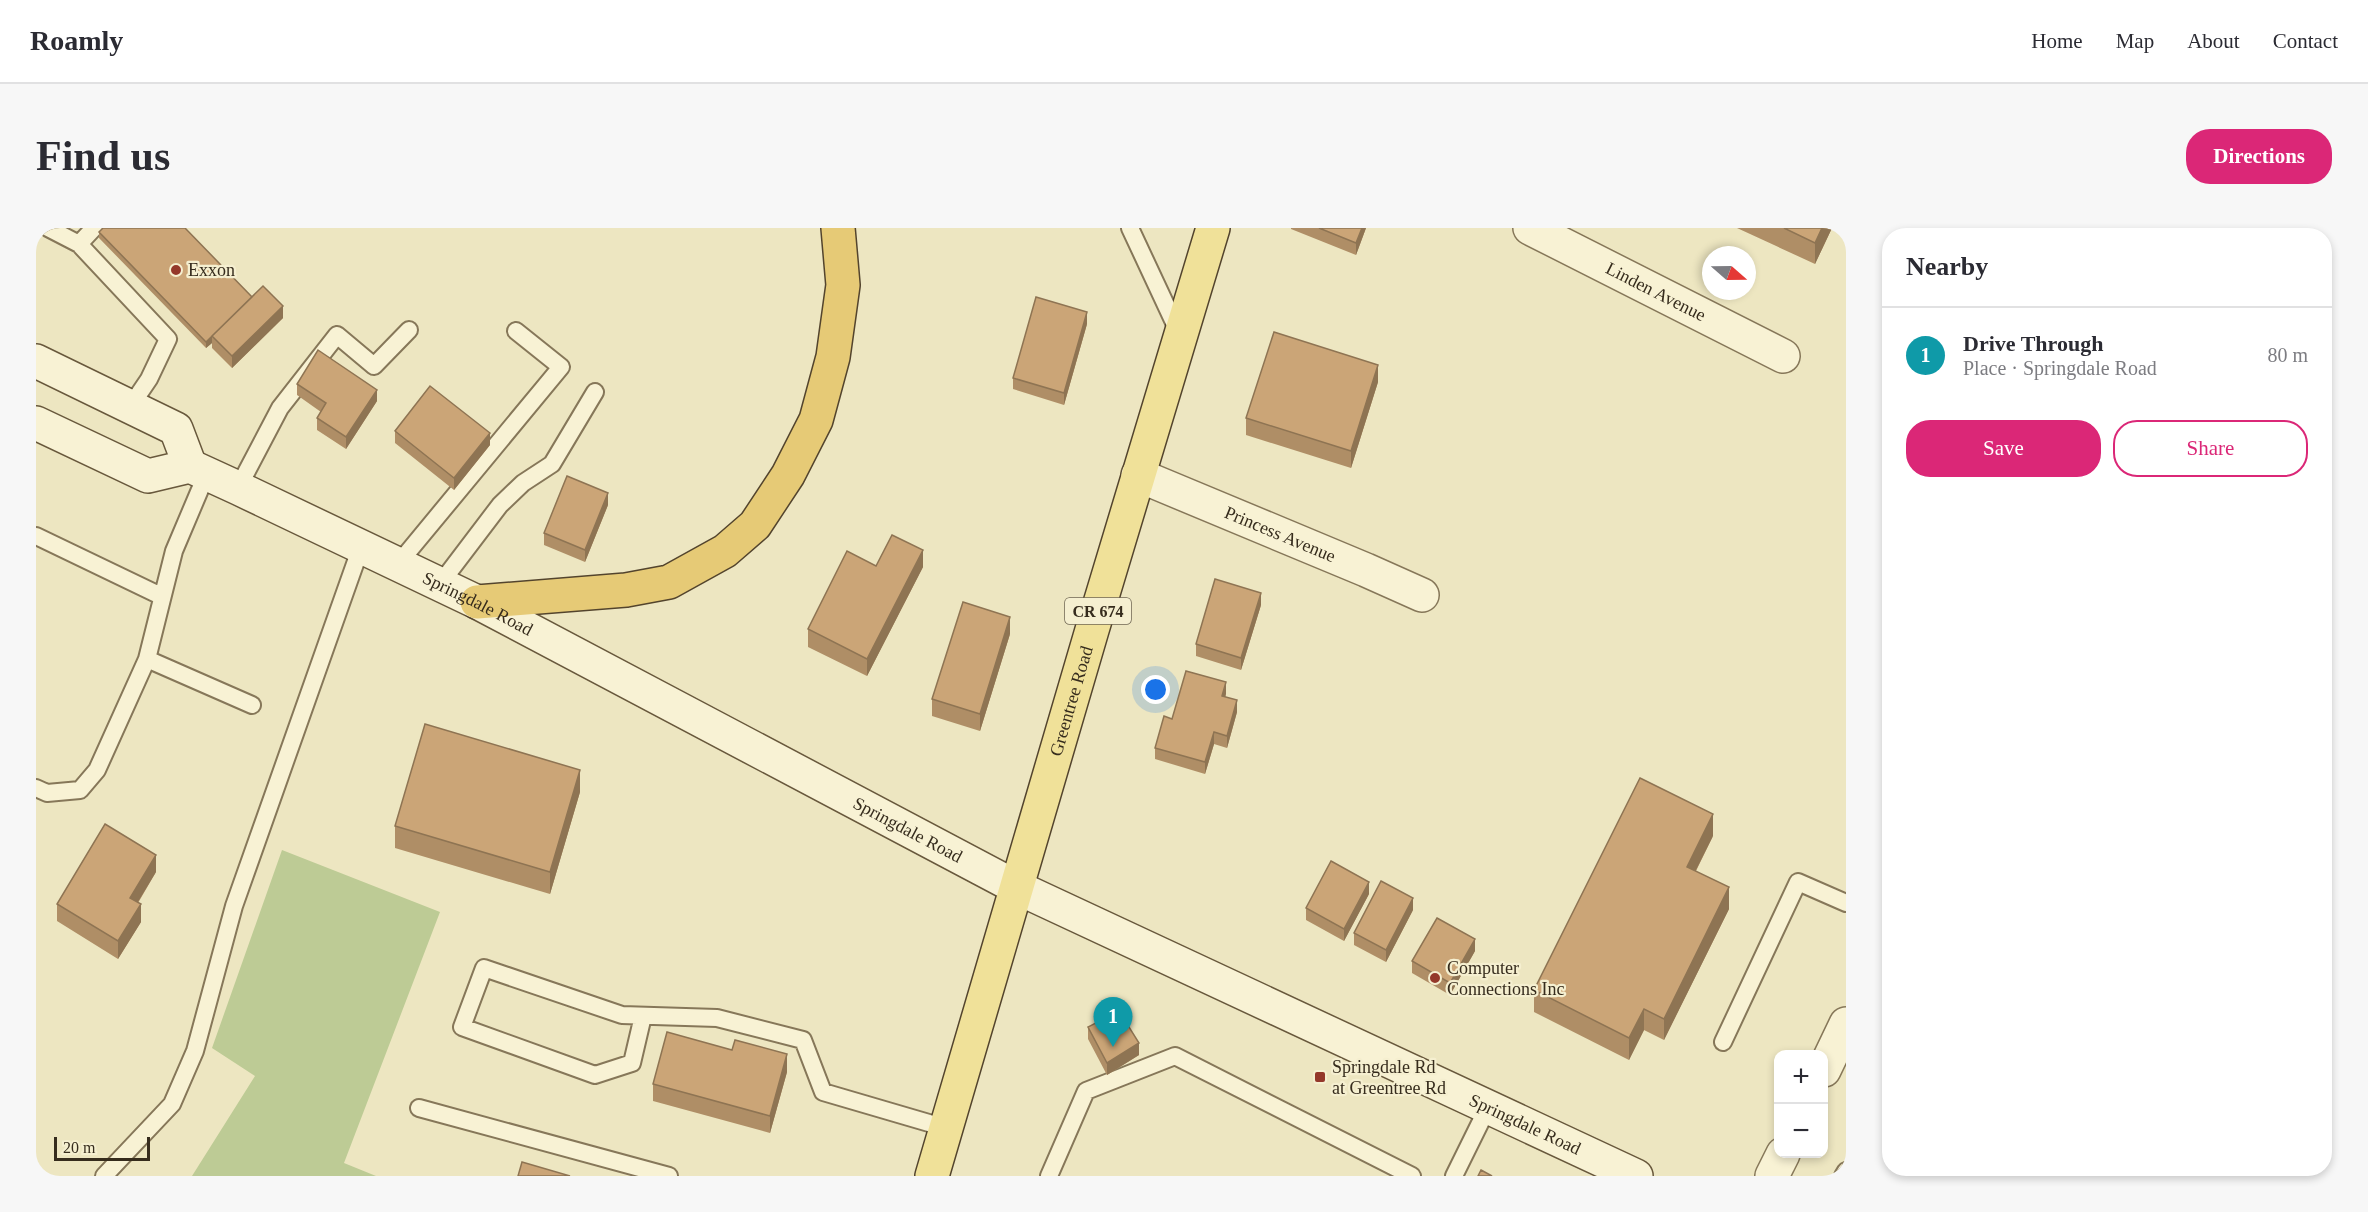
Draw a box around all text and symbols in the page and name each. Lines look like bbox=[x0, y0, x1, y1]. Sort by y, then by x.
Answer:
text: Roamly bbox=[30, 25, 123, 56]
text: Home bbox=[2031, 29, 2083, 53]
text: Map bbox=[2116, 29, 2154, 53]
text: About bbox=[2187, 29, 2240, 53]
text: Contact bbox=[2273, 29, 2338, 53]
button: Directions bbox=[2186, 129, 2332, 184]
text: Find us bbox=[36, 133, 170, 179]
north arrow bbox=[1702, 246, 1756, 300]
text: Nearby bbox=[1906, 252, 1988, 281]
street label: Linden Avenue bbox=[1603, 258, 1709, 325]
place label: Exxon bbox=[188, 260, 235, 280]
marker: Exxon bbox=[169, 263, 183, 277]
text: Drive Through bbox=[1963, 331, 2103, 356]
text: 1 bbox=[1921, 344, 1931, 366]
text: 80 m bbox=[2267, 344, 2308, 366]
text: Place · Springdale Road bbox=[1963, 357, 2157, 379]
button: Save bbox=[1906, 420, 2101, 477]
button: Share bbox=[2113, 420, 2308, 477]
street label: Princess Avenue bbox=[1222, 502, 1339, 566]
street label: Springdale Road bbox=[419, 568, 536, 640]
road number: CR 674 bbox=[1065, 598, 1131, 624]
street label: Greentree Road bbox=[1046, 644, 1097, 758]
your location bbox=[1141, 675, 1170, 704]
street label: Springdale Road bbox=[850, 793, 966, 867]
place label: Computer Connections Inc bbox=[1447, 958, 1564, 999]
marker: Computer Connections Inc bbox=[1428, 971, 1442, 985]
pin: 1 bbox=[1094, 998, 1132, 1047]
map controls bbox=[1774, 1050, 1828, 1158]
button: + bbox=[1774, 1050, 1828, 1104]
place label: Springdale Rd at Greentree Rd bbox=[1332, 1057, 1446, 1098]
marker: Springdale Rd at Greentree Rd bbox=[1313, 1070, 1327, 1084]
street label: Springdale Road bbox=[1466, 1090, 1584, 1159]
button: − bbox=[1774, 1104, 1828, 1158]
scale bar bbox=[54, 1134, 150, 1162]
text: 20 m bbox=[63, 1139, 95, 1156]

